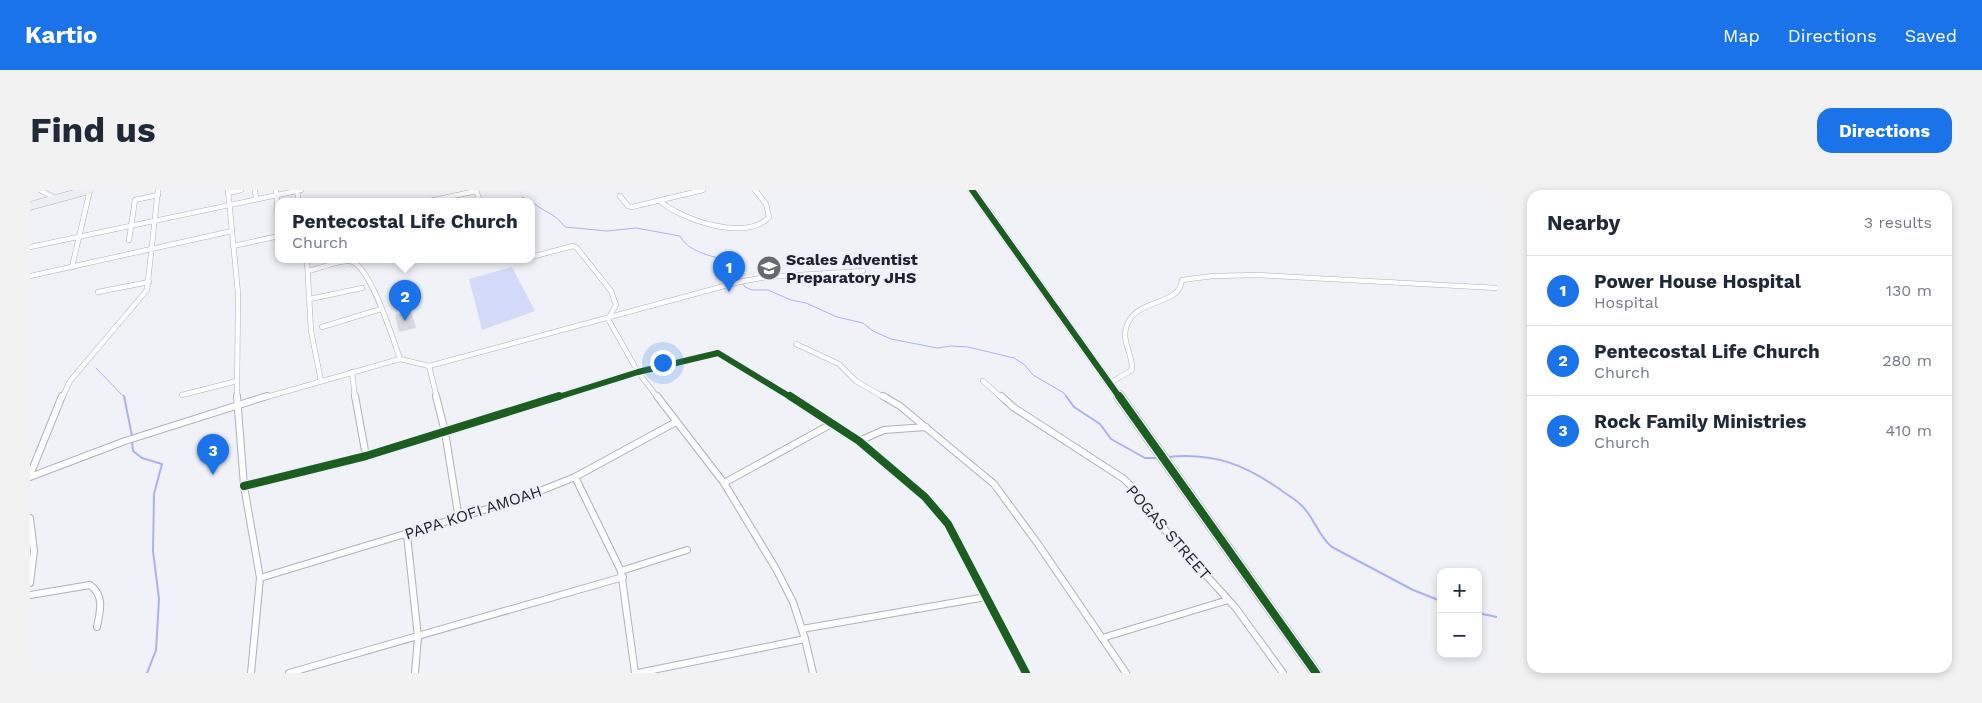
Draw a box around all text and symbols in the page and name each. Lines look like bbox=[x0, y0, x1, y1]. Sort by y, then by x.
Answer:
text: Kartio bbox=[25, 21, 97, 49]
text: Map bbox=[1723, 25, 1760, 46]
text: Directions bbox=[1788, 25, 1877, 46]
text: Saved bbox=[1905, 25, 1957, 46]
button: Directions bbox=[1817, 108, 1952, 153]
text: Find us bbox=[30, 109, 156, 151]
popup bbox=[275, 198, 535, 263]
text: Pentecostal Life Church bbox=[292, 210, 518, 233]
text: Nearby bbox=[1547, 210, 1620, 235]
text: 3 results bbox=[1864, 213, 1932, 232]
text: Church bbox=[292, 233, 348, 252]
place label: Scales Adventist Preparatory JHS bbox=[786, 250, 918, 287]
pin: 1 bbox=[713, 251, 745, 292]
school or university icon: Scales Adventist Preparatory JHS bbox=[756, 255, 782, 281]
text: Power House Hospital bbox=[1594, 270, 1801, 293]
pin: 2 bbox=[389, 280, 421, 321]
text: 1 bbox=[1560, 281, 1566, 300]
text: 130 m bbox=[1886, 281, 1932, 300]
text: Hospital bbox=[1594, 293, 1659, 312]
text: Pentecostal Life Church bbox=[1594, 340, 1820, 363]
your location bbox=[650, 350, 676, 376]
text: 2 bbox=[1558, 351, 1568, 370]
text: 280 m bbox=[1882, 351, 1932, 370]
text: Church bbox=[1594, 363, 1650, 382]
text: Rock Family Ministries bbox=[1594, 410, 1806, 433]
text: 3 bbox=[1558, 421, 1568, 440]
text: 410 m bbox=[1886, 421, 1932, 440]
text: Church bbox=[1594, 433, 1650, 452]
pin: 3 bbox=[197, 434, 229, 475]
street label: PAPA KOFI AMOAH bbox=[402, 481, 544, 544]
street label: POGAS STREET bbox=[1122, 481, 1215, 584]
map controls bbox=[1437, 568, 1482, 658]
button: + bbox=[1437, 568, 1482, 613]
button: − bbox=[1437, 613, 1482, 658]

